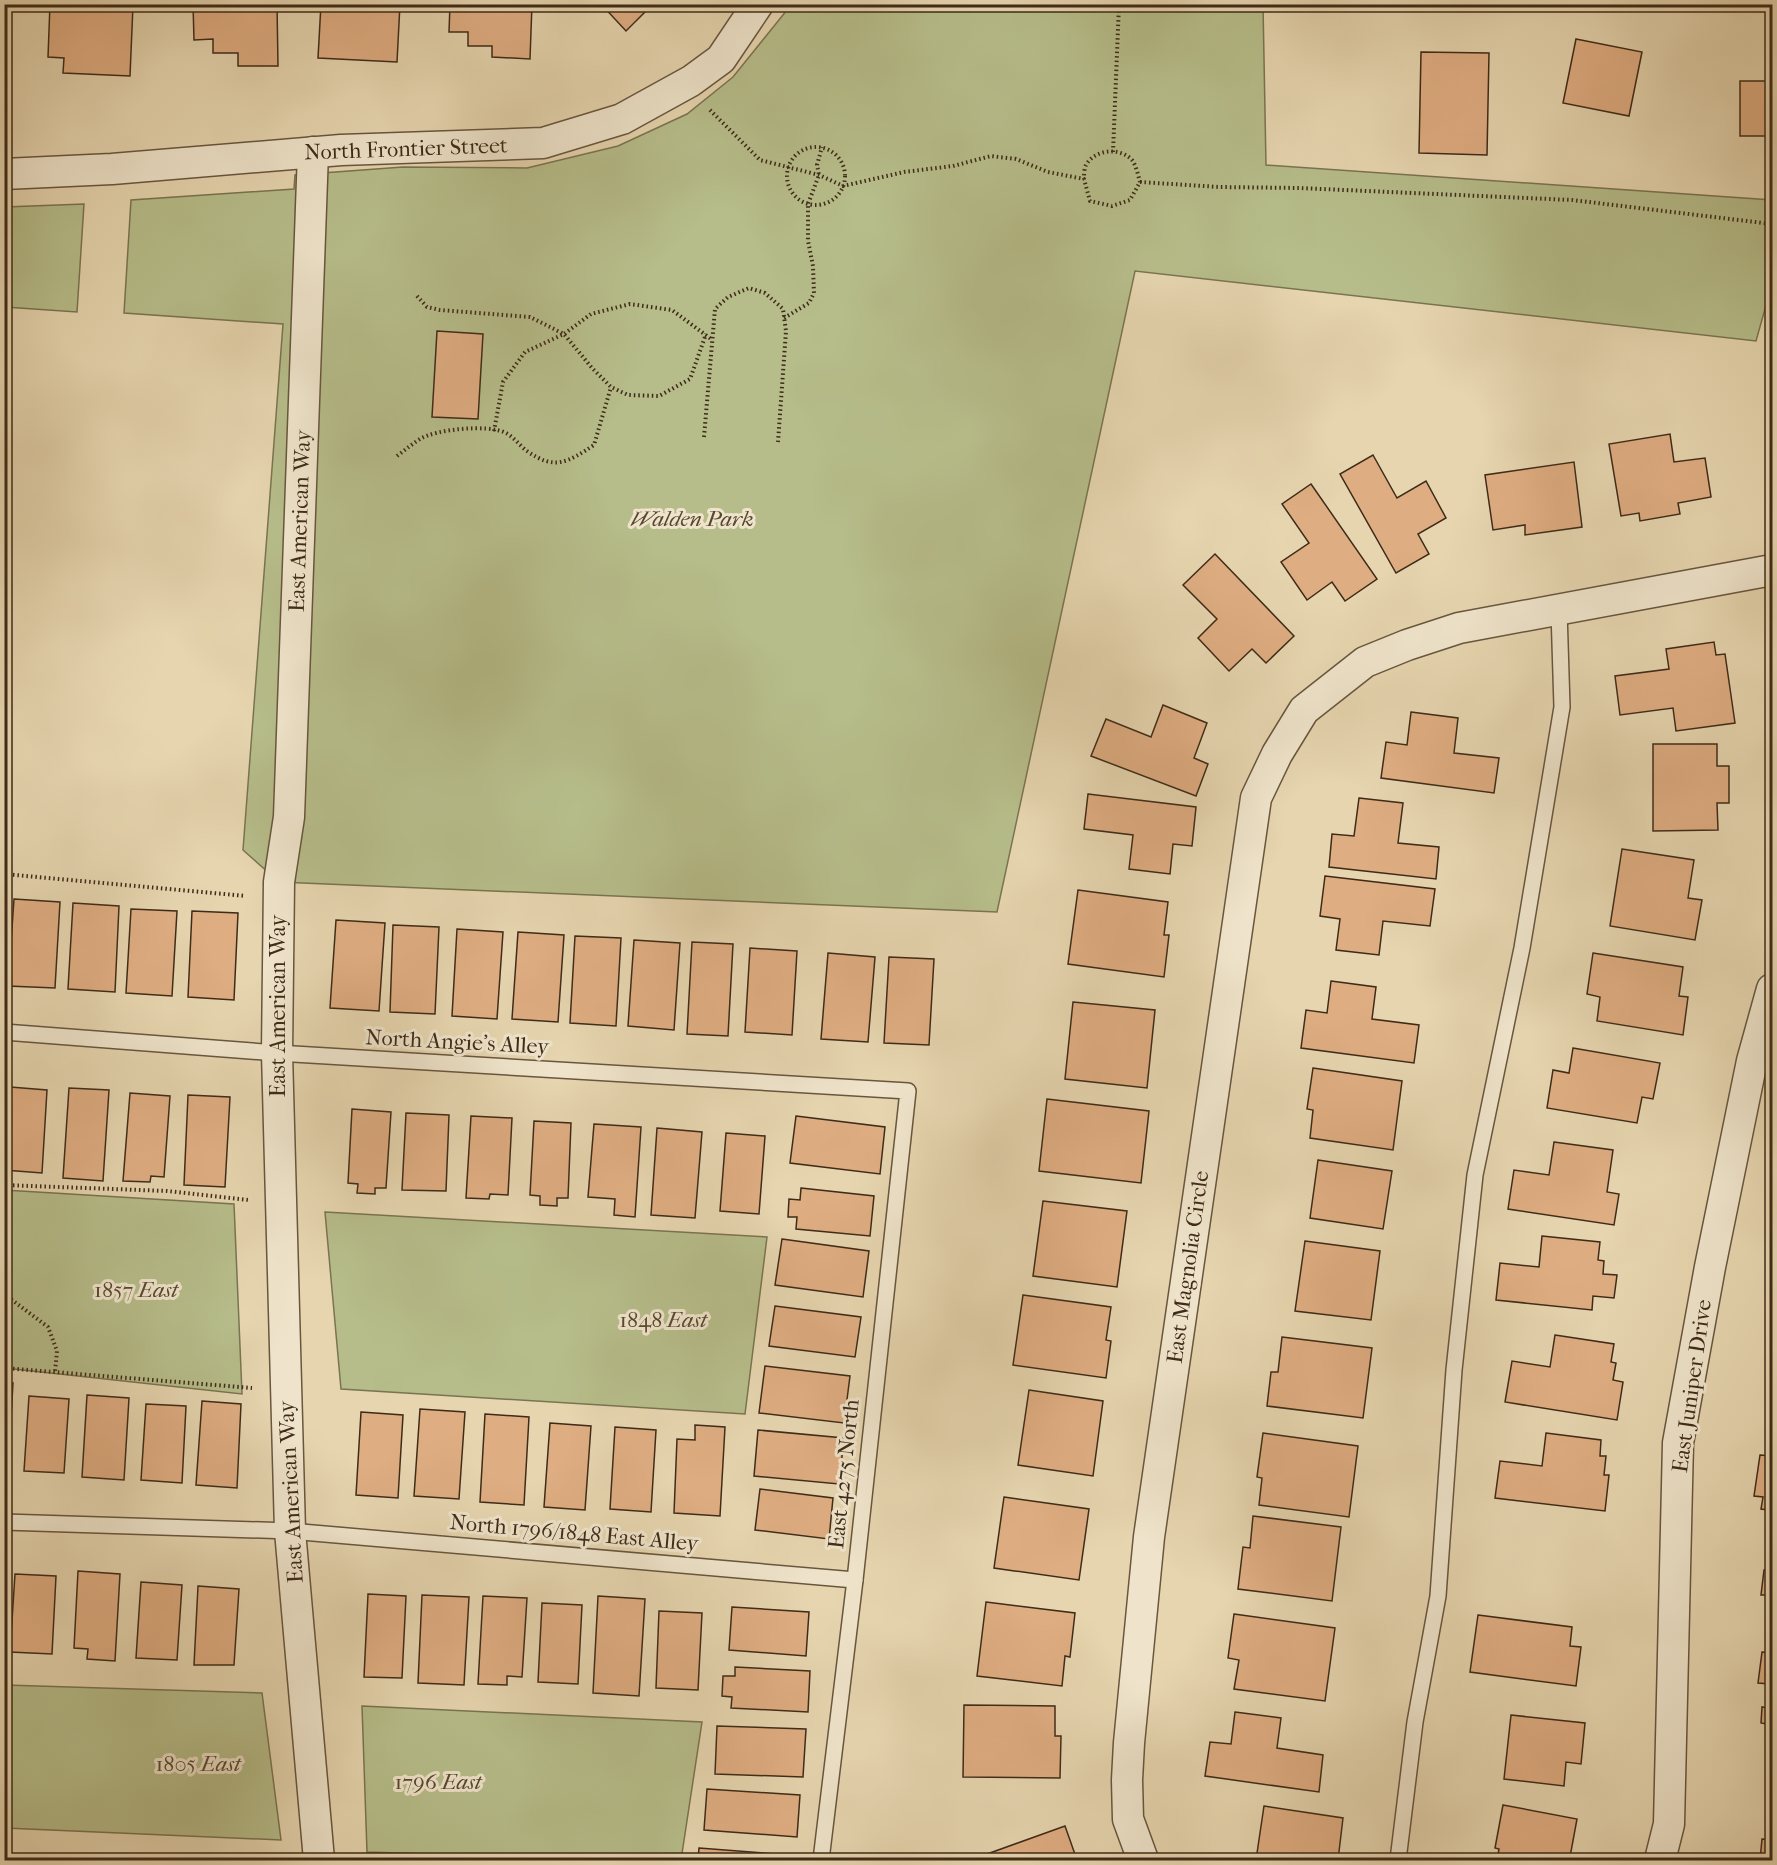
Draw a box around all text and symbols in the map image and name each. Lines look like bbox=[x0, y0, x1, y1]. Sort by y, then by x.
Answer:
street label: North Frontier Street bbox=[304, 132, 508, 166]
street label: East American Way bbox=[284, 428, 316, 613]
park label: Walden Park bbox=[631, 506, 753, 532]
street label: East American Way bbox=[265, 914, 291, 1097]
street label: North Angie's Alley bbox=[365, 1024, 551, 1060]
street label: East Magnolia Circle bbox=[1162, 1169, 1214, 1365]
park label: 1857 East bbox=[94, 1277, 179, 1303]
street label: East Juniper Drive bbox=[1667, 1298, 1717, 1474]
park label: 1848 East bbox=[619, 1307, 708, 1333]
street label: East 4275 North bbox=[823, 1397, 865, 1550]
street label: East American Way bbox=[273, 1399, 309, 1584]
street label: North 1796/1848 East Alley bbox=[449, 1509, 701, 1557]
park label: 1805 East bbox=[155, 1751, 242, 1777]
park label: 1796 East bbox=[395, 1769, 483, 1795]

